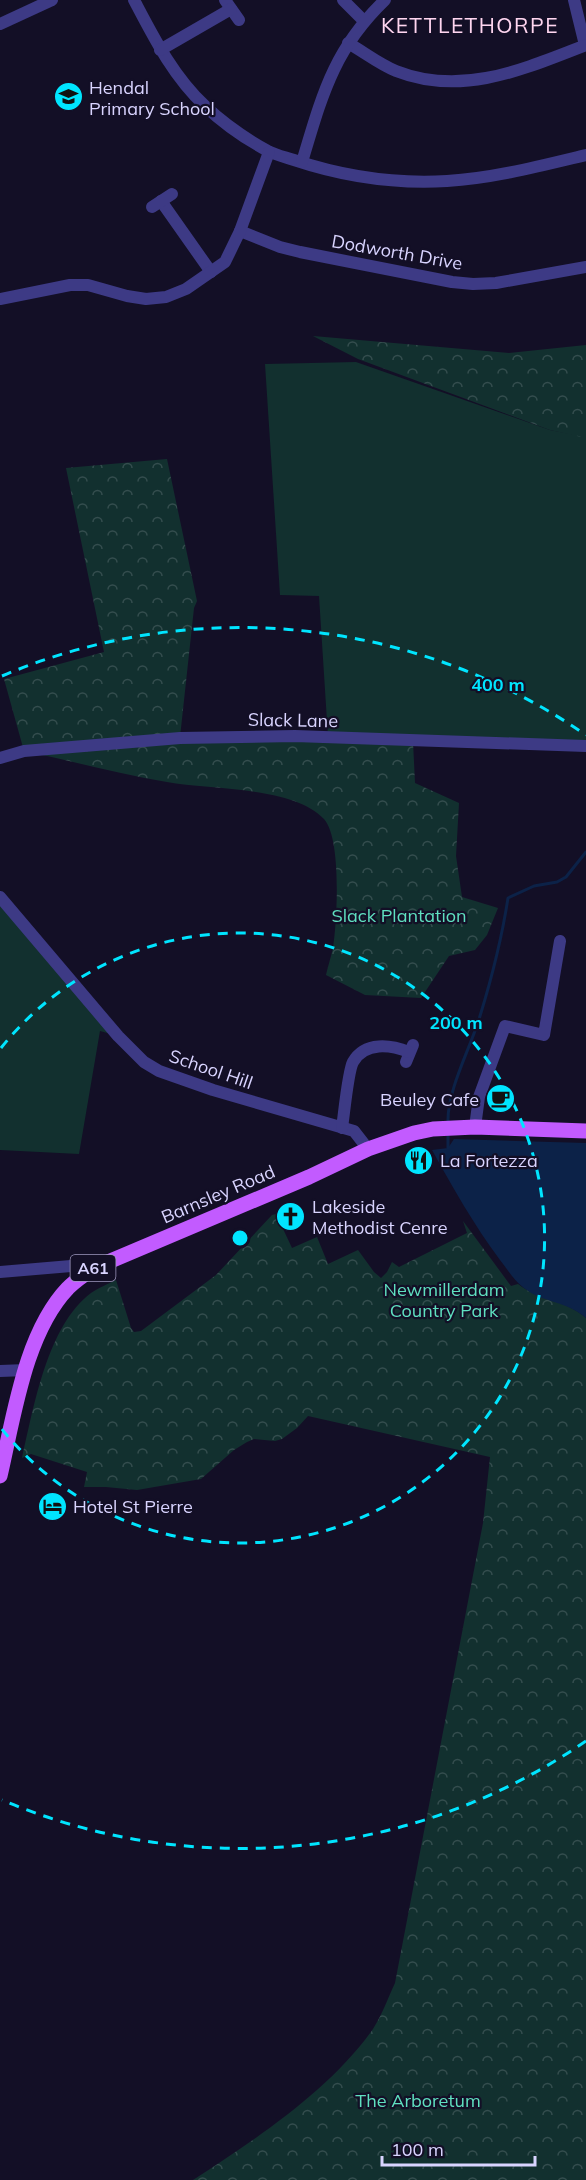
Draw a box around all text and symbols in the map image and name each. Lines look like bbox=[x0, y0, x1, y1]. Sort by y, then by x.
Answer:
district label: KETTLETHORPE bbox=[381, 12, 559, 38]
place label: Hendal Primary School bbox=[89, 76, 215, 120]
school or university icon: Hendal Primary School bbox=[52, 81, 84, 113]
street label: Dodworth Drive bbox=[330, 229, 464, 275]
text: 400 m bbox=[471, 673, 525, 696]
street label: Slack Lane bbox=[248, 708, 338, 732]
park label: Slack Plantation bbox=[331, 904, 467, 927]
text: 200 m bbox=[429, 1011, 483, 1034]
street label: School Hill bbox=[166, 1044, 256, 1094]
cafe icon: Beuley Cafe bbox=[484, 1083, 516, 1115]
place label: Beuley Cafe bbox=[380, 1088, 479, 1111]
restaurant icon: La Fortezza bbox=[403, 1144, 435, 1176]
place label: La Fortezza bbox=[440, 1149, 538, 1172]
street label: Barnsley Road bbox=[158, 1160, 278, 1228]
place label: Lakeside Methodist Cenre bbox=[312, 1195, 448, 1239]
church icon: Lakeside Methodist Cenre bbox=[275, 1200, 307, 1232]
centre of rings bbox=[230, 1228, 250, 1248]
road number: A61 bbox=[70, 1255, 116, 1281]
park label: Newmillerdam Country Park bbox=[383, 1278, 505, 1322]
hotel icon: Hotel St Pierre bbox=[36, 1490, 68, 1522]
place label: Hotel St Pierre bbox=[73, 1495, 193, 1518]
park label: The Arboretum bbox=[355, 2089, 481, 2112]
scale bar bbox=[382, 2129, 535, 2167]
text: 100 m bbox=[391, 2138, 444, 2161]

